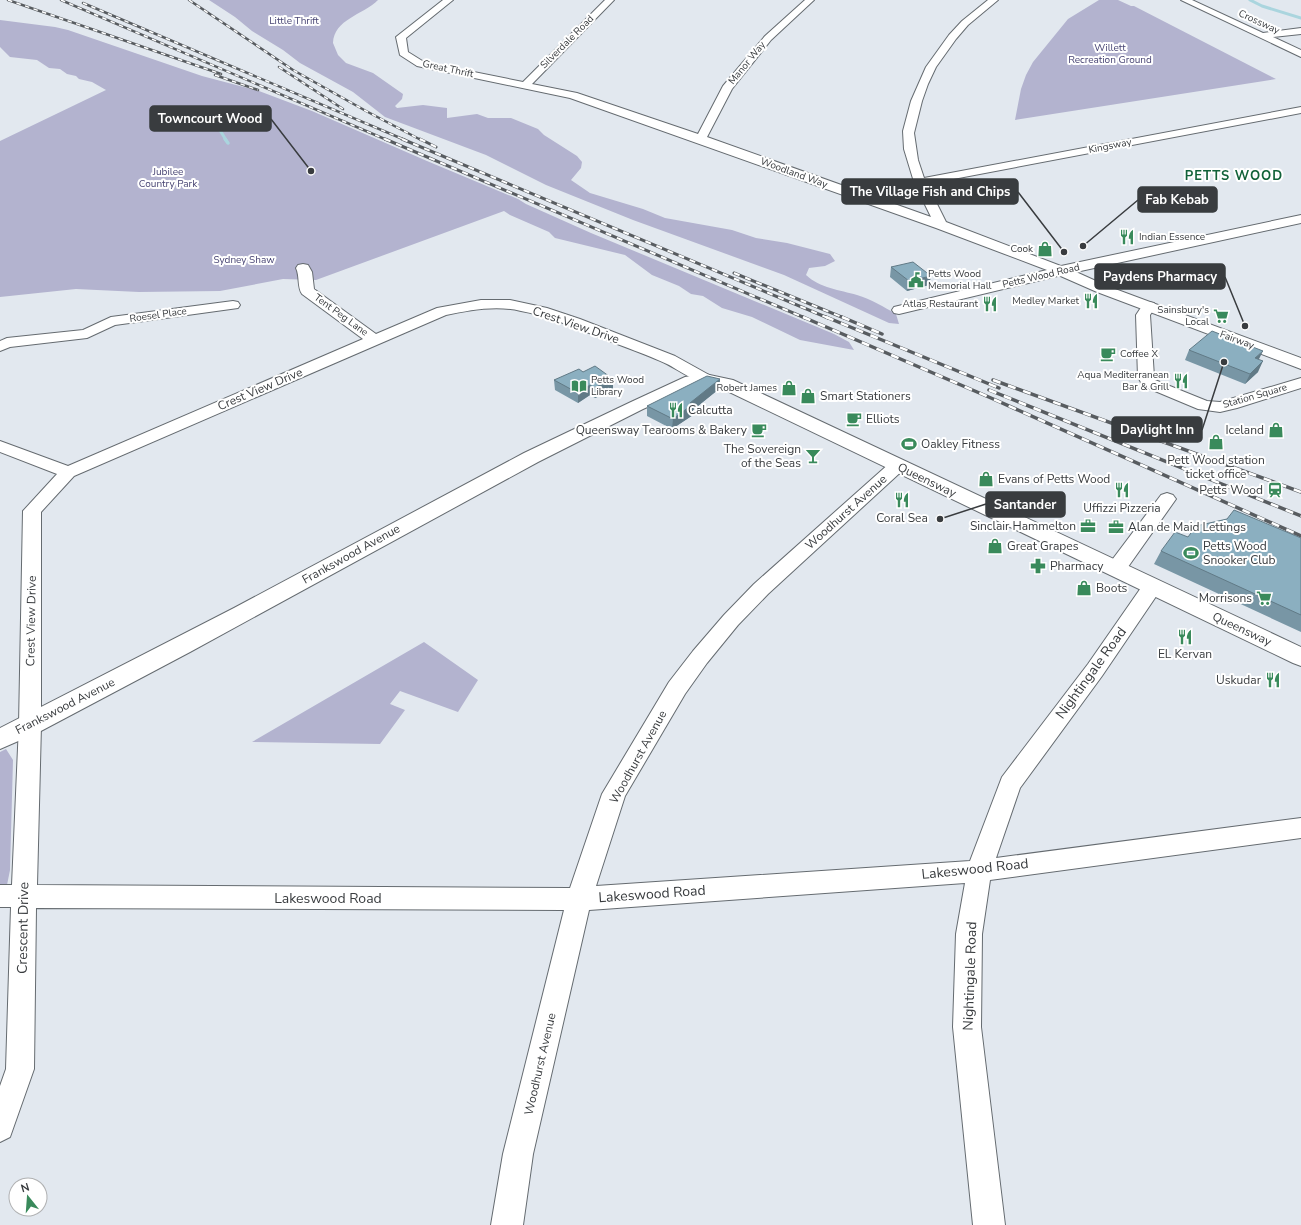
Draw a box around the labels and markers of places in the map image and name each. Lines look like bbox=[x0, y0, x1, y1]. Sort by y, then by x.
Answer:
callout: Towncourt Wood bbox=[150, 106, 271, 131]
callout: The Village Fish and Chips bbox=[842, 179, 1018, 204]
callout: Fab Kebab bbox=[1138, 187, 1217, 212]
restaurant icon: Indian Essence bbox=[1118, 228, 1136, 246]
place label: Indian Essence bbox=[1139, 230, 1205, 244]
shop icon: Cook bbox=[1036, 240, 1054, 258]
place label: Cook bbox=[1011, 242, 1034, 256]
callout: Paydens Pharmacy bbox=[1095, 264, 1225, 289]
place label: Petts Wood Memorial Hall bbox=[928, 267, 992, 293]
public building icon: Petts Wood Memorial Hall bbox=[907, 271, 925, 289]
restaurant icon: Medley Market bbox=[1082, 292, 1100, 310]
place label: Medley Market bbox=[1012, 294, 1079, 308]
restaurant icon: Atlas Restaurant bbox=[981, 295, 999, 313]
place label: Atlas Restaurant bbox=[903, 297, 978, 311]
place label: Sainsbury's Local bbox=[1157, 303, 1209, 329]
supermarket icon: Sainsbury's Local bbox=[1212, 307, 1230, 325]
cafe icon: Coffee X bbox=[1099, 345, 1117, 363]
place label: Coffee X bbox=[1120, 347, 1158, 361]
place label: Aqua Mediterranean Bar & Grill bbox=[1077, 368, 1169, 394]
restaurant icon: Aqua Mediterranean Bar & Grill bbox=[1172, 372, 1190, 390]
place label: Petts Wood Library bbox=[591, 373, 644, 399]
library icon: Petts Wood Library bbox=[570, 377, 588, 395]
shop icon: Robert James bbox=[780, 379, 798, 397]
place label: Robert James bbox=[717, 381, 777, 395]
shop icon: Smart Stationers bbox=[799, 387, 817, 405]
place label: Smart Stationers bbox=[820, 388, 911, 404]
restaurant icon: Calcutta bbox=[667, 401, 685, 419]
place label: Calcutta bbox=[688, 402, 733, 418]
cafe icon: Elliots bbox=[845, 410, 863, 428]
place label: Elliots bbox=[866, 411, 900, 427]
callout: Daylight Inn bbox=[1112, 417, 1202, 442]
cafe icon: Queensway Tearooms & Bakery bbox=[750, 421, 768, 439]
shop icon: Iceland bbox=[1267, 421, 1285, 439]
place label: Queensway Tearooms & Bakery bbox=[576, 422, 748, 438]
place label: Iceland bbox=[1225, 422, 1264, 438]
shop icon: Pett Wood station ticket office bbox=[1207, 433, 1225, 451]
sports icon: Oakley Fitness bbox=[900, 435, 918, 453]
place label: Oakley Fitness bbox=[921, 436, 1000, 452]
place label: The Sovereign of the Seas bbox=[724, 441, 801, 471]
bar icon: The Sovereign of the Seas bbox=[804, 447, 822, 465]
place label: Pett Wood station ticket office bbox=[1167, 452, 1265, 482]
shop icon: Evans of Petts Wood bbox=[977, 470, 995, 488]
place label: Evans of Petts Wood bbox=[998, 471, 1110, 487]
restaurant icon: Uffizzi Pizzeria bbox=[1113, 481, 1131, 499]
station icon: Petts Wood bbox=[1266, 481, 1284, 499]
place label: Petts Wood bbox=[1199, 482, 1263, 498]
restaurant icon: Coral Sea bbox=[893, 491, 911, 509]
callout: Santander bbox=[986, 492, 1065, 517]
place label: Uffizzi Pizzeria bbox=[1083, 500, 1161, 516]
place label: Coral Sea bbox=[876, 510, 928, 526]
office icon: Sinclair Hammelton bbox=[1079, 517, 1097, 535]
place label: Sinclair Hammelton bbox=[970, 518, 1076, 534]
office icon: Alan de Maid Lettings bbox=[1107, 518, 1125, 536]
place label: Alan de Maid Lettings bbox=[1128, 519, 1246, 535]
shop icon: Great Grapes bbox=[986, 537, 1004, 555]
place label: Great Grapes bbox=[1007, 538, 1079, 554]
place label: Petts Wood Snooker Club bbox=[1203, 538, 1276, 568]
sports icon: Petts Wood Snooker Club bbox=[1182, 544, 1200, 562]
pharmacy icon: Pharmacy bbox=[1029, 557, 1047, 575]
place label: Pharmacy bbox=[1050, 558, 1104, 574]
shop icon: Boots bbox=[1075, 579, 1093, 597]
place label: Boots bbox=[1096, 580, 1128, 596]
supermarket icon: Morrisons bbox=[1255, 589, 1273, 607]
place label: Morrisons bbox=[1199, 590, 1252, 606]
restaurant icon: EL Kervan bbox=[1176, 628, 1194, 646]
place label: EL Kervan bbox=[1158, 646, 1212, 662]
restaurant icon: Uskudar bbox=[1264, 671, 1282, 689]
place label: Uskudar bbox=[1216, 672, 1262, 688]

